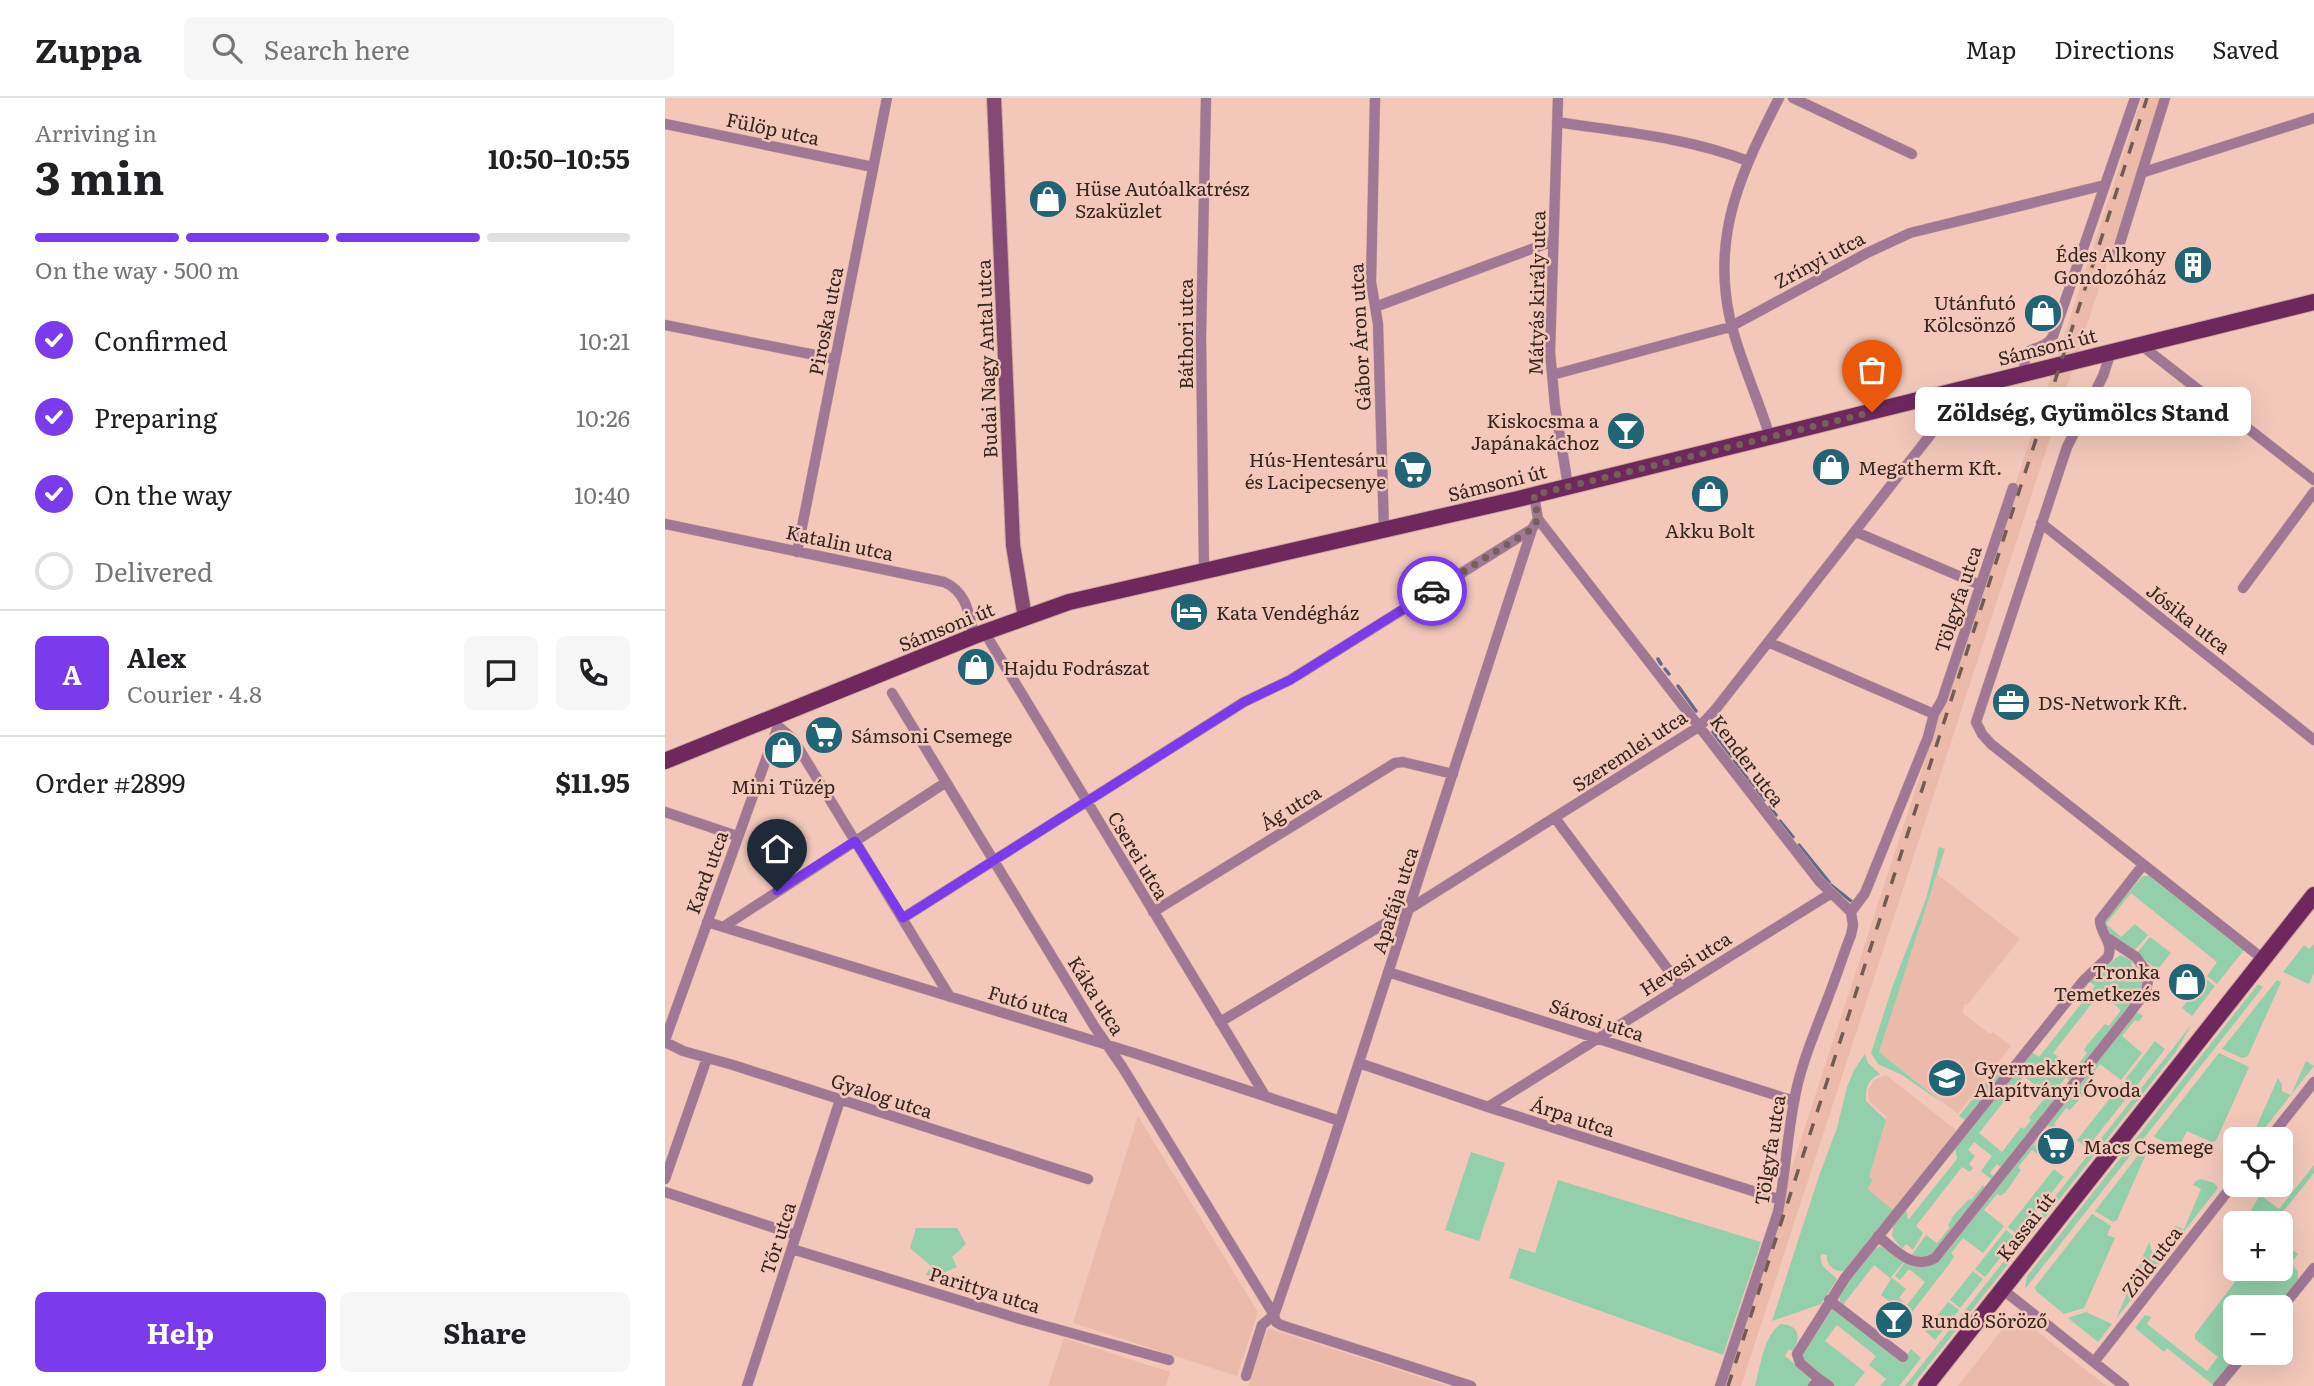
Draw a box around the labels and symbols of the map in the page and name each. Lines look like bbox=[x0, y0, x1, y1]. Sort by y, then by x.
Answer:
street label: Fülöp utca bbox=[724, 104, 823, 152]
place label: Hüse Autóalkatrész Szaküzlet bbox=[1075, 174, 1250, 224]
shop icon: Hüse Autóalkatrész Szaküzlet bbox=[1027, 178, 1069, 220]
street label: Mátyás király utca bbox=[1521, 209, 1551, 376]
street label: Zrínyi utca bbox=[1769, 223, 1870, 295]
place label: Édes Alkony Gondozóház bbox=[2054, 240, 2166, 290]
building icon: Édes Alkony Gondozóház bbox=[2172, 244, 2214, 286]
street label: Budai Nagy Antal utca bbox=[969, 258, 1003, 459]
street label: Gábor Áron utca bbox=[1341, 262, 1377, 411]
street label: Piroska utca bbox=[801, 263, 849, 378]
street label: Báthori utca bbox=[1171, 278, 1199, 390]
place label: Utánfutó Kölcsönző bbox=[1923, 288, 2016, 338]
shop icon: Utánfutó Kölcsönző bbox=[2022, 292, 2064, 334]
street label: Sámsoni út bbox=[1995, 320, 2100, 372]
pin bbox=[1842, 340, 1902, 412]
callout: Zöldség, Gyümölcs Stand bbox=[1914, 388, 2250, 436]
place label: Kiskocsma a Japánakáchoz bbox=[1471, 406, 1600, 456]
bar icon: Kiskocsma a Japánakáchoz bbox=[1605, 410, 1647, 452]
place label: Hús-Hentesáru és Lacipecsenye bbox=[1245, 445, 1386, 495]
shop icon: Megatherm Kft. bbox=[1810, 446, 1852, 488]
supermarket icon: Hús-Hentesáru és Lacipecsenye bbox=[1392, 449, 1434, 491]
place label: Megatherm Kft. bbox=[1858, 453, 2002, 481]
street label: Sámsoni út bbox=[1445, 456, 1550, 508]
shop icon: Akku Bolt bbox=[1689, 473, 1731, 515]
place label: Akku Bolt bbox=[1665, 516, 1755, 544]
street label: Katalin utca bbox=[784, 517, 897, 567]
street label: Tölgyfa utca bbox=[1926, 541, 1988, 656]
courier bbox=[1397, 556, 1467, 626]
street label: Jósika utca bbox=[2141, 576, 2238, 660]
hotel icon: Kata Vendégház bbox=[1168, 591, 1210, 633]
street label: Sámsoni út bbox=[894, 594, 998, 658]
place label: Kata Vendégház bbox=[1216, 598, 1359, 626]
shop icon: Hajdu Fodrászat bbox=[955, 646, 997, 688]
place label: Hajdu Fodrászat bbox=[1003, 653, 1150, 681]
office icon: DS-Network Kft. bbox=[1990, 681, 2032, 723]
place label: DS-Network Kft. bbox=[2038, 688, 2188, 716]
street label: Szeremlei utca bbox=[1566, 702, 1693, 798]
street label: Kender utca bbox=[1704, 708, 1792, 812]
supermarket icon: Sámsoni Csemege bbox=[803, 714, 845, 756]
place label: Sámsoni Csemege bbox=[851, 721, 1012, 749]
shop icon: Mini Tüzép bbox=[762, 729, 804, 771]
place label: Mini Tüzép bbox=[731, 772, 835, 800]
street label: Ág utca bbox=[1254, 777, 1327, 837]
street label: Cserei utca bbox=[1102, 805, 1177, 905]
pin bbox=[747, 819, 807, 891]
street label: Kard utca bbox=[678, 826, 734, 918]
street label: Apafája utca bbox=[1364, 842, 1425, 957]
street label: Hevesi utca bbox=[1634, 923, 1737, 1002]
street label: Káka utca bbox=[1062, 950, 1133, 1041]
place label: Tronka Temetkezés bbox=[2054, 957, 2161, 1007]
shop icon: Tronka Temetkezés bbox=[2166, 961, 2208, 1003]
street label: Futó utca bbox=[985, 977, 1074, 1029]
street label: Sárosi utca bbox=[1546, 990, 1649, 1048]
place label: Gyermekkert Alapítványi Óvoda bbox=[1974, 1053, 2142, 1103]
school or university icon: Gyermekkert Alapítványi Óvoda bbox=[1926, 1057, 1968, 1099]
street label: Gyalog utca bbox=[828, 1065, 937, 1125]
street label: Árpa utca bbox=[1527, 1089, 1619, 1143]
street label: Tölgyfa utca bbox=[1746, 1092, 1792, 1207]
supermarket icon: Macs Csemege bbox=[2035, 1125, 2077, 1167]
place label: Macs Csemege bbox=[2083, 1132, 2213, 1160]
street label: Kassai út bbox=[1989, 1185, 2061, 1266]
street label: Tőr utca bbox=[752, 1197, 802, 1278]
street label: Zöld utca bbox=[2114, 1219, 2188, 1303]
street label: Parittya utca bbox=[926, 1259, 1045, 1319]
bar icon: Rundó Söröző bbox=[1873, 1299, 1915, 1341]
place label: Rundó Söröző bbox=[1921, 1306, 2047, 1334]

